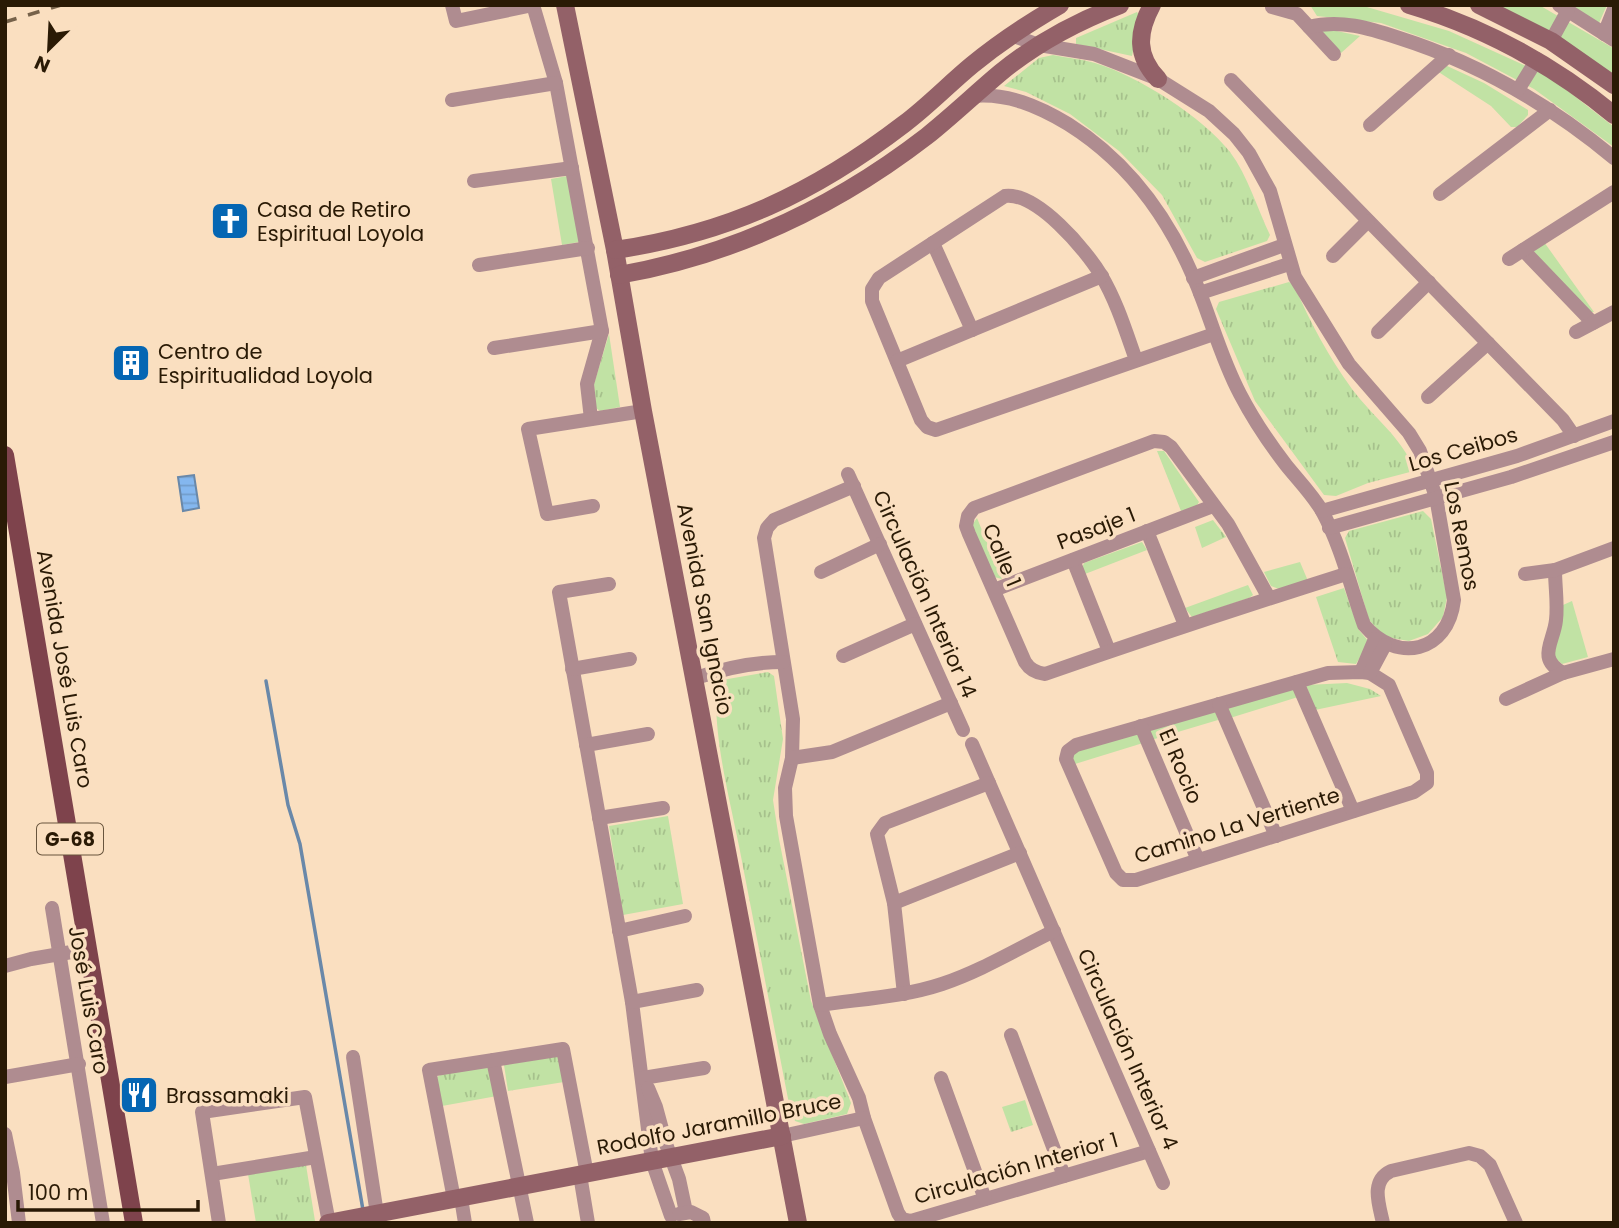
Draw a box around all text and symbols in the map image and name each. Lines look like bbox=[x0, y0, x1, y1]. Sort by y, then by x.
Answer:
north arrow bbox=[14, 14, 84, 84]
text: N bbox=[30, 49, 54, 79]
place label: Casa de Retiro Espiritual Loyola bbox=[257, 195, 424, 248]
church icon: Casa de Retiro Espiritual Loyola bbox=[209, 200, 251, 242]
place label: Centro de Espiritualidad Loyola bbox=[158, 337, 373, 390]
building icon: Centro de Espiritualidad Loyola bbox=[110, 342, 152, 384]
street label: Los Ceibos bbox=[1405, 420, 1521, 478]
street label: Los Remos bbox=[1437, 479, 1487, 593]
street label: Circulación Interior 14 bbox=[866, 486, 984, 702]
street label: Avenida San Ignacio bbox=[670, 500, 740, 718]
street label: Pasaje 1 bbox=[1052, 500, 1140, 556]
street label: Calle 1 bbox=[976, 519, 1028, 591]
street label: Avenida José Luis Caro bbox=[30, 547, 100, 791]
street label: El Rocio bbox=[1152, 724, 1210, 808]
street label: Camino La Vertiente bbox=[1131, 780, 1343, 870]
road number: G-68 bbox=[37, 824, 103, 854]
street label: José Luis Caro bbox=[62, 924, 116, 1076]
street label: Circulación Interior 4 bbox=[1071, 944, 1185, 1154]
restaurant icon: Brassamaki bbox=[118, 1074, 160, 1116]
place label: Brassamaki bbox=[166, 1081, 289, 1110]
street label: Rodolfo Jaramillo Bruce bbox=[594, 1086, 844, 1162]
street label: Circulación Interior 1 bbox=[911, 1125, 1121, 1211]
scale bar bbox=[18, 1168, 198, 1212]
text: 100 m bbox=[28, 1178, 88, 1207]

